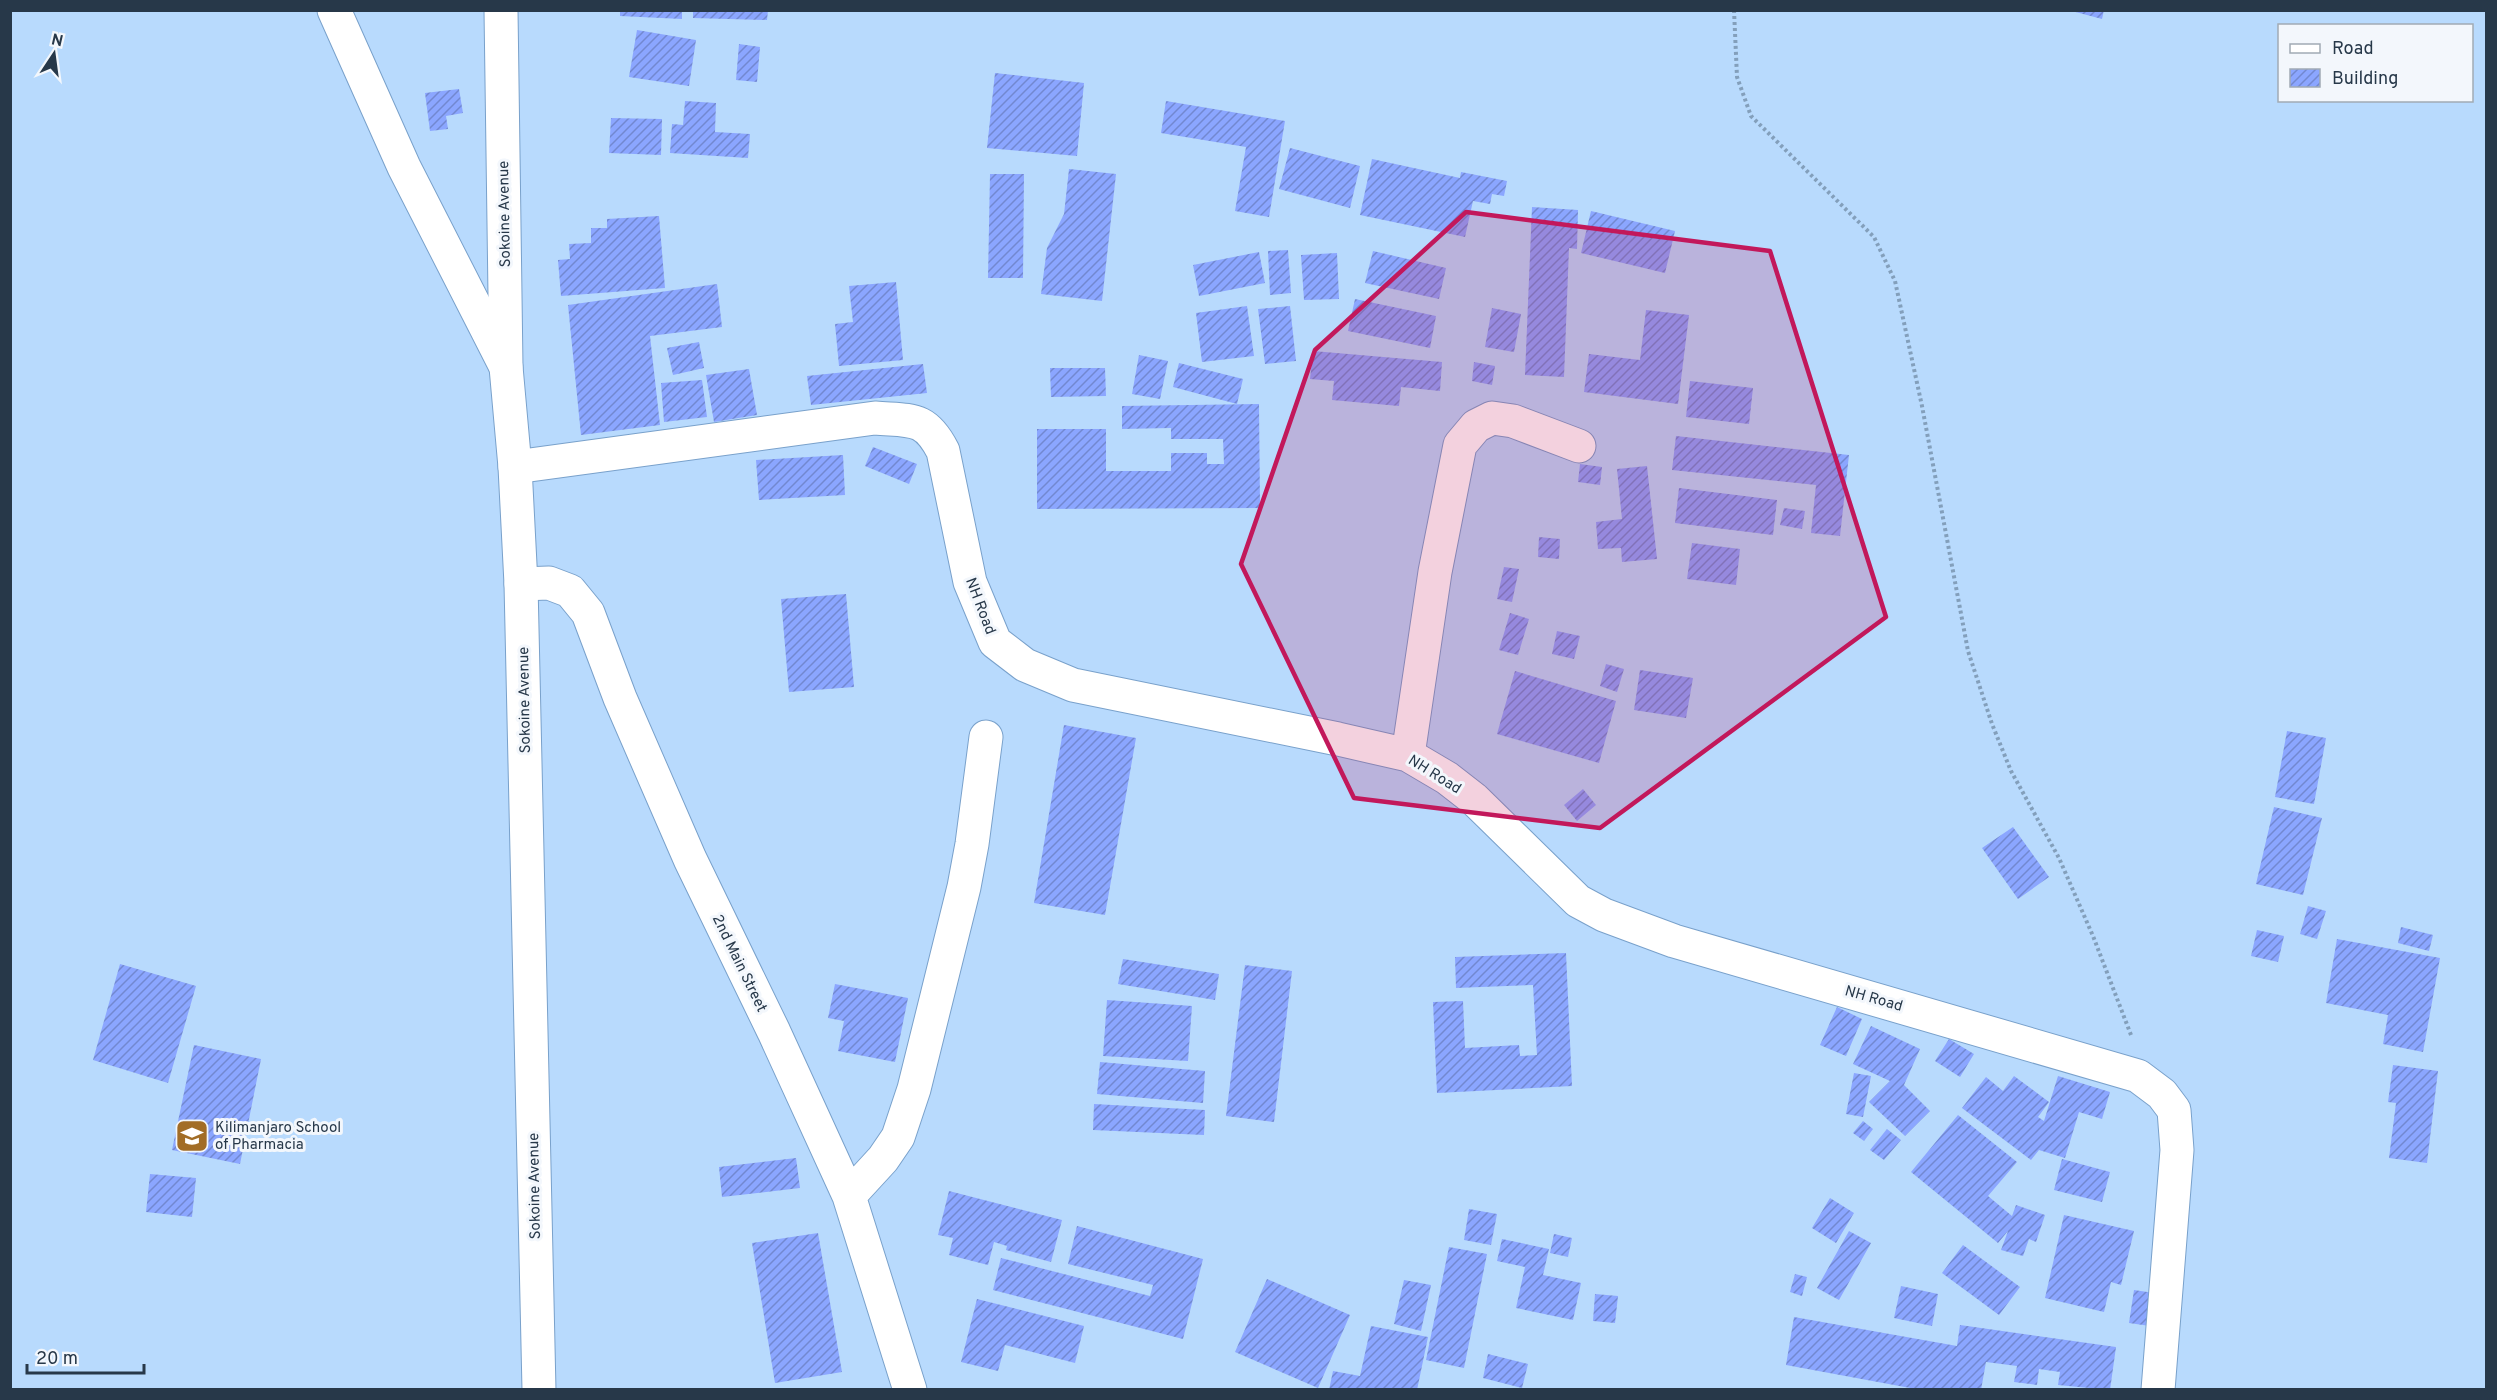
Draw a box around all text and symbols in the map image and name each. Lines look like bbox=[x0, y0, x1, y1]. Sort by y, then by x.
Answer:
north arrow bbox=[24, 24, 84, 84]
legend bbox=[2278, 24, 2473, 102]
text: N bbox=[49, 30, 65, 52]
text: Road bbox=[2332, 38, 2374, 61]
text: Building bbox=[2332, 68, 2398, 91]
street label: Sokoine Avenue bbox=[495, 161, 516, 267]
street label: NH Road bbox=[960, 575, 999, 638]
street label: Sokoine Avenue bbox=[515, 647, 536, 753]
street label: NH Road bbox=[1404, 752, 1464, 799]
street label: 2nd Main Street bbox=[707, 912, 771, 1016]
street label: NH Road bbox=[1842, 982, 1905, 1017]
school or university icon: Kilimanjaro School of Pharmacia bbox=[174, 1118, 210, 1154]
place label: Kilimanjaro School of Pharmacia bbox=[215, 1119, 341, 1155]
street label: Sokoine Avenue bbox=[525, 1133, 546, 1239]
scale bar bbox=[27, 1337, 144, 1375]
text: 20 m bbox=[36, 1348, 78, 1371]

